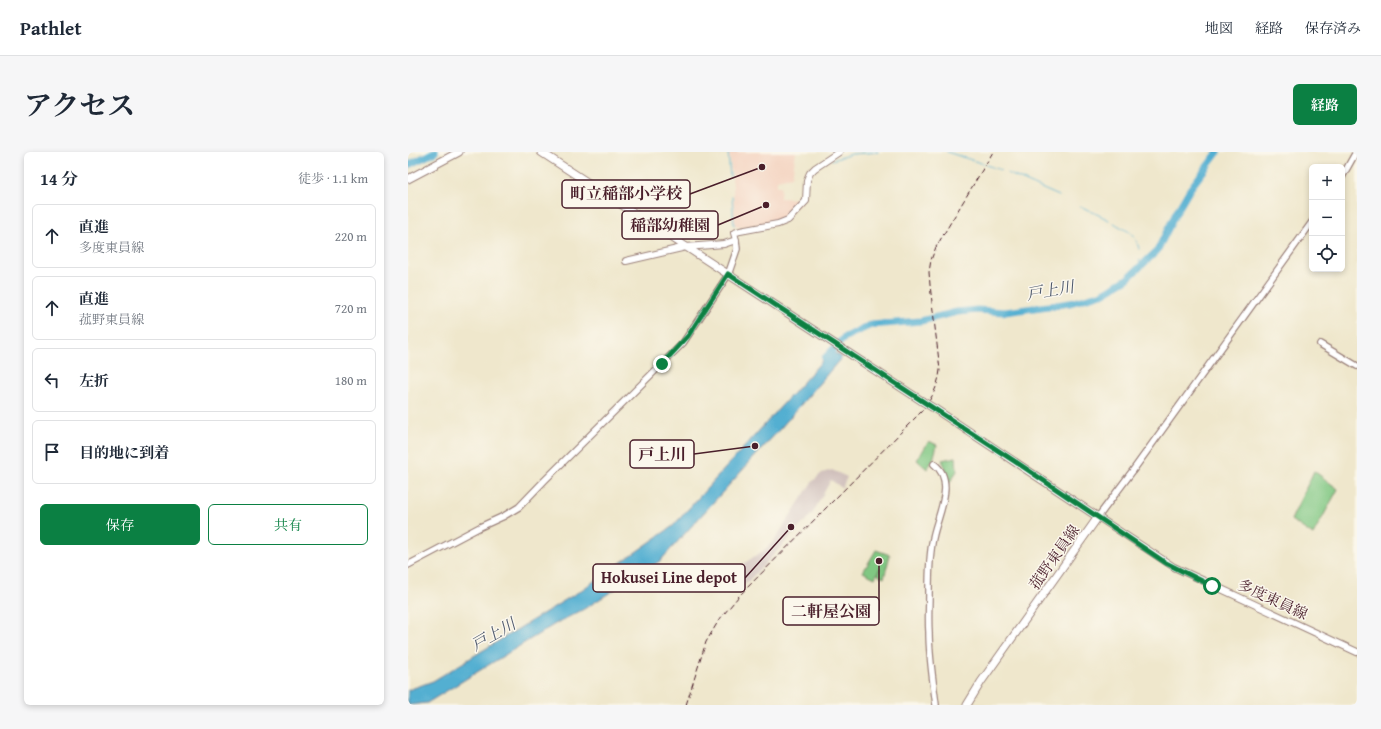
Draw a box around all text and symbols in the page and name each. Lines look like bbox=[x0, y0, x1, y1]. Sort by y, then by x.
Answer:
text: Pathlet bbox=[20, 14, 82, 42]
text: 地図 bbox=[1205, 18, 1233, 38]
text: 経路 bbox=[1255, 18, 1283, 38]
text: 保存済み bbox=[1305, 18, 1361, 38]
text: アクセス bbox=[24, 84, 135, 125]
button: 経路 bbox=[1293, 84, 1357, 125]
map controls bbox=[1309, 164, 1345, 272]
button: + bbox=[1309, 164, 1345, 200]
text: 14 分 bbox=[40, 166, 78, 191]
text: 徒歩 · 1.1 km bbox=[298, 169, 368, 188]
callout: 町立稲部小学校 bbox=[562, 180, 690, 208]
text: 町立稲部小学校 bbox=[570, 181, 683, 205]
button: − bbox=[1309, 200, 1345, 236]
callout: 稲部幼稚園 bbox=[622, 211, 718, 239]
text: 稲部幼稚園 bbox=[630, 213, 710, 237]
text: 直進 bbox=[79, 216, 109, 237]
icon: ahead bbox=[41, 225, 63, 247]
text: 220 m bbox=[335, 227, 367, 246]
button: locate bbox=[1309, 236, 1345, 272]
text: 多度東員線 bbox=[79, 238, 144, 257]
water label: 戸上川 bbox=[1024, 274, 1078, 306]
text: 直進 bbox=[79, 288, 109, 309]
icon: ahead bbox=[41, 297, 63, 319]
text: 720 m bbox=[335, 299, 367, 318]
text: 菰野東員線 bbox=[79, 310, 144, 329]
route end bbox=[653, 355, 671, 373]
icon: left bbox=[41, 369, 63, 391]
text: 左折 bbox=[79, 370, 109, 391]
text: 180 m bbox=[335, 371, 367, 390]
callout: 戸上川 bbox=[630, 440, 694, 468]
icon: arrive bbox=[41, 441, 63, 463]
text: 目的地に到着 bbox=[79, 442, 169, 463]
text: 戸上川 bbox=[638, 442, 686, 466]
button: 保存 bbox=[40, 504, 200, 545]
button: 共有 bbox=[208, 504, 368, 545]
street label: 菰野東員線 bbox=[1024, 520, 1084, 594]
callout: Hokusei Line depot bbox=[593, 564, 745, 592]
text: Hokusei Line depot bbox=[601, 565, 737, 589]
street label: 多度東員線 bbox=[1235, 574, 1311, 624]
route start bbox=[1203, 577, 1221, 595]
callout: 二軒屋公園 bbox=[783, 597, 879, 625]
text: 二軒屋公園 bbox=[791, 599, 871, 623]
water label: 戸上川 bbox=[466, 611, 522, 656]

